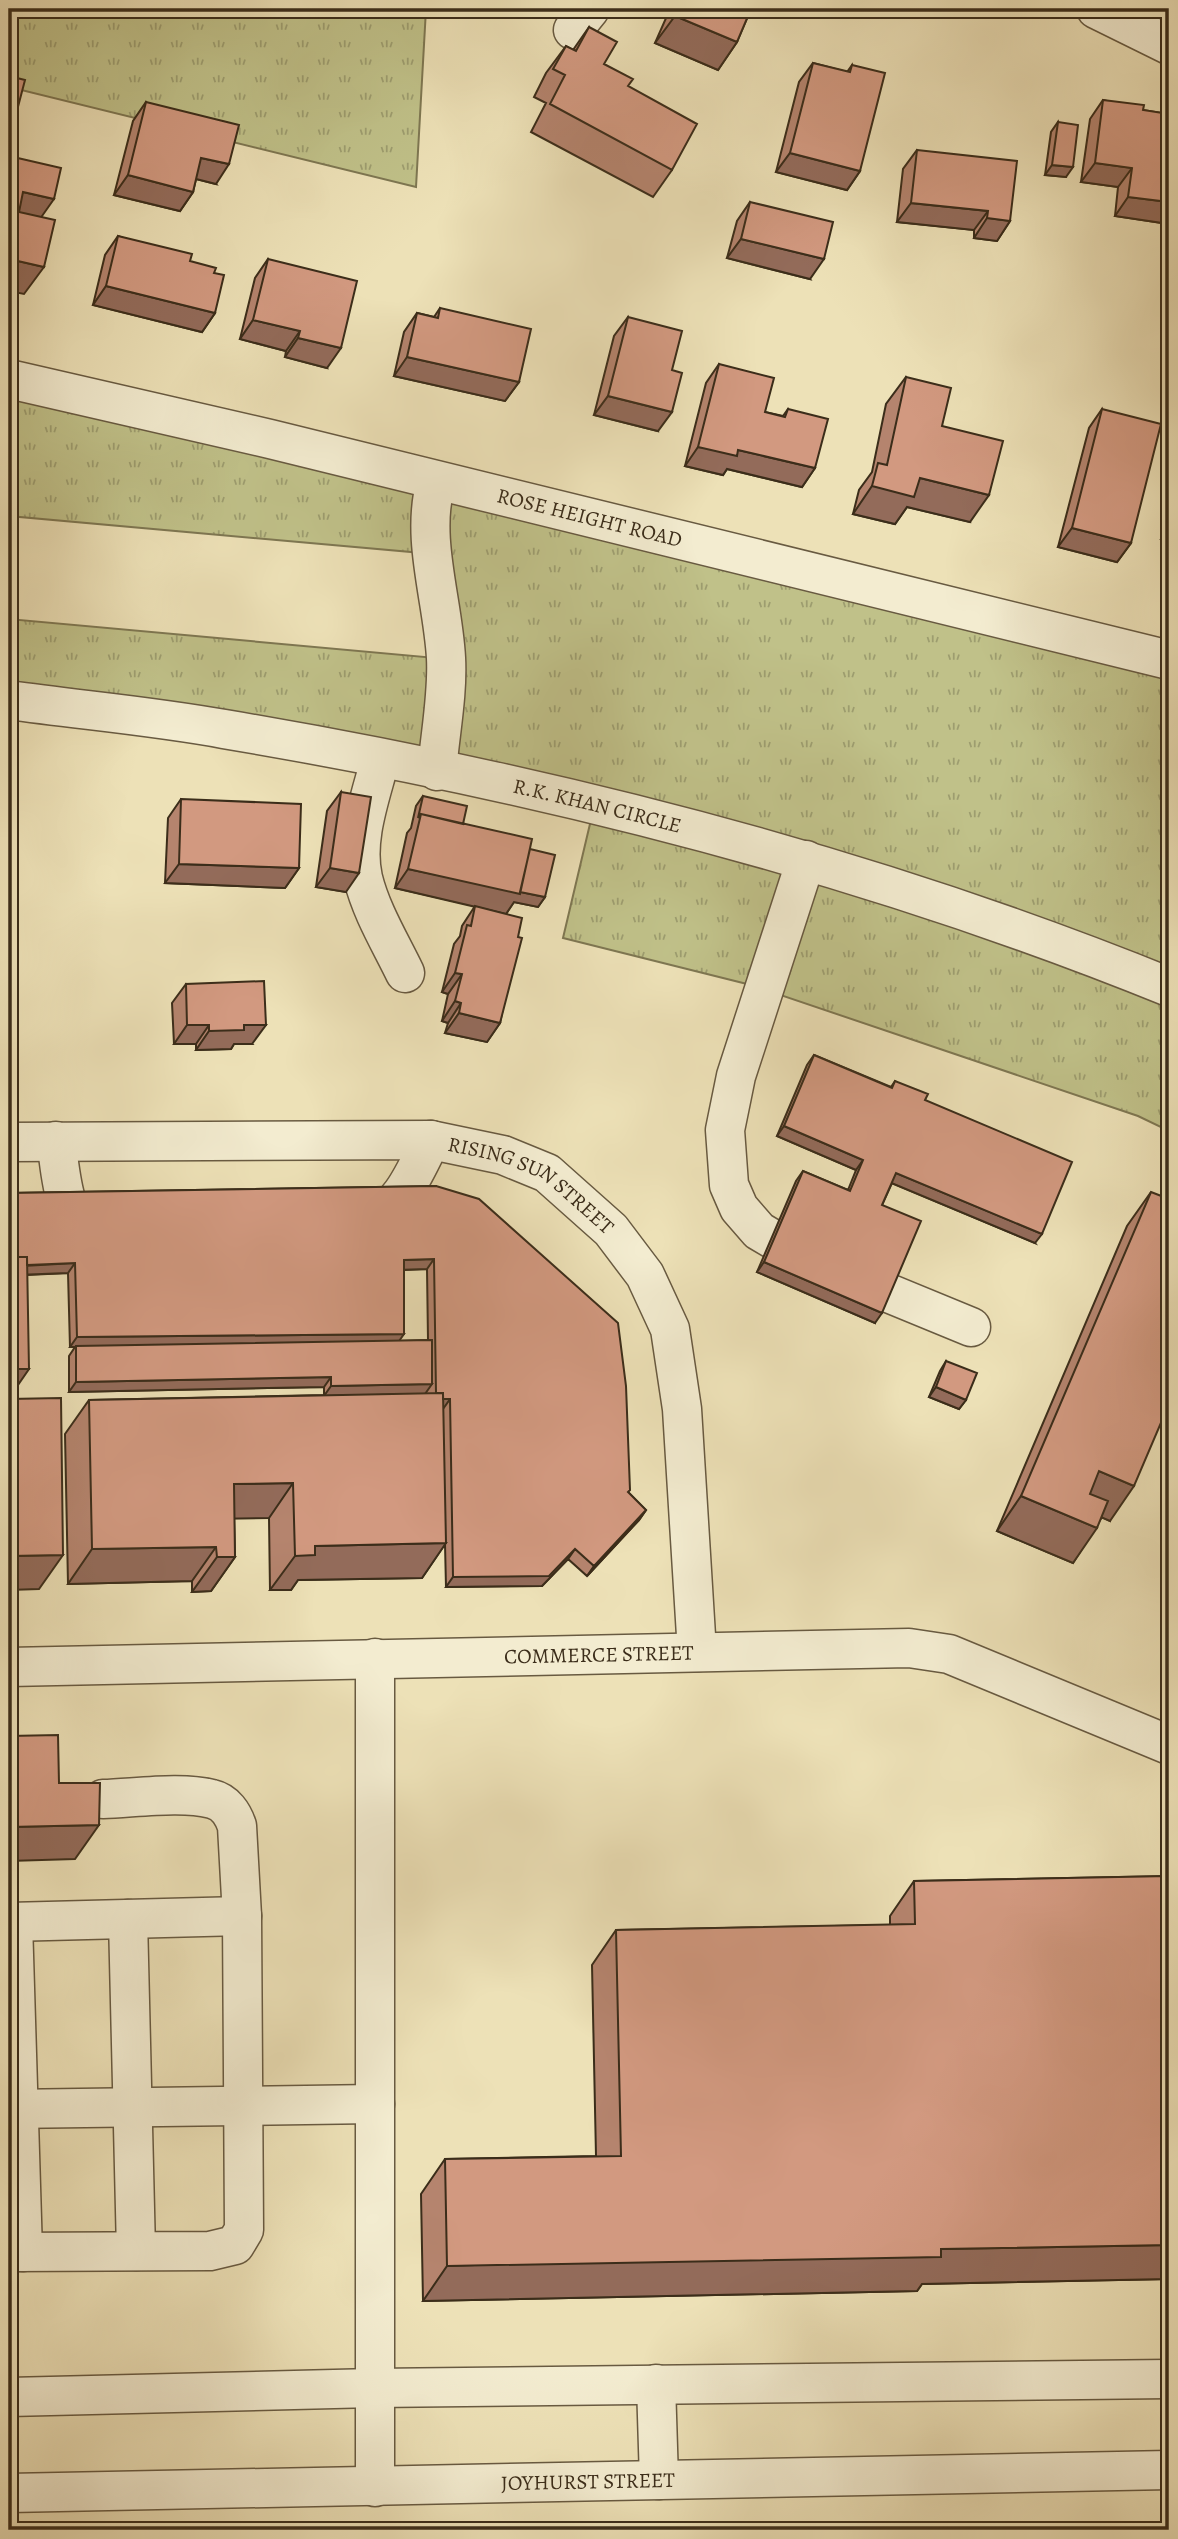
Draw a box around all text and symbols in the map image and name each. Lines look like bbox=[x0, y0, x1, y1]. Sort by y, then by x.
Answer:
street label: ROSE HEIGHT ROAD bbox=[494, 481, 685, 554]
street label: R.K. KHAN CIRCLE bbox=[510, 772, 684, 840]
street label: RISING SUN STREET bbox=[445, 1130, 620, 1241]
street label: COMMERCE STREET bbox=[504, 1639, 694, 1671]
street label: JOYHURST STREET bbox=[501, 2466, 676, 2497]

